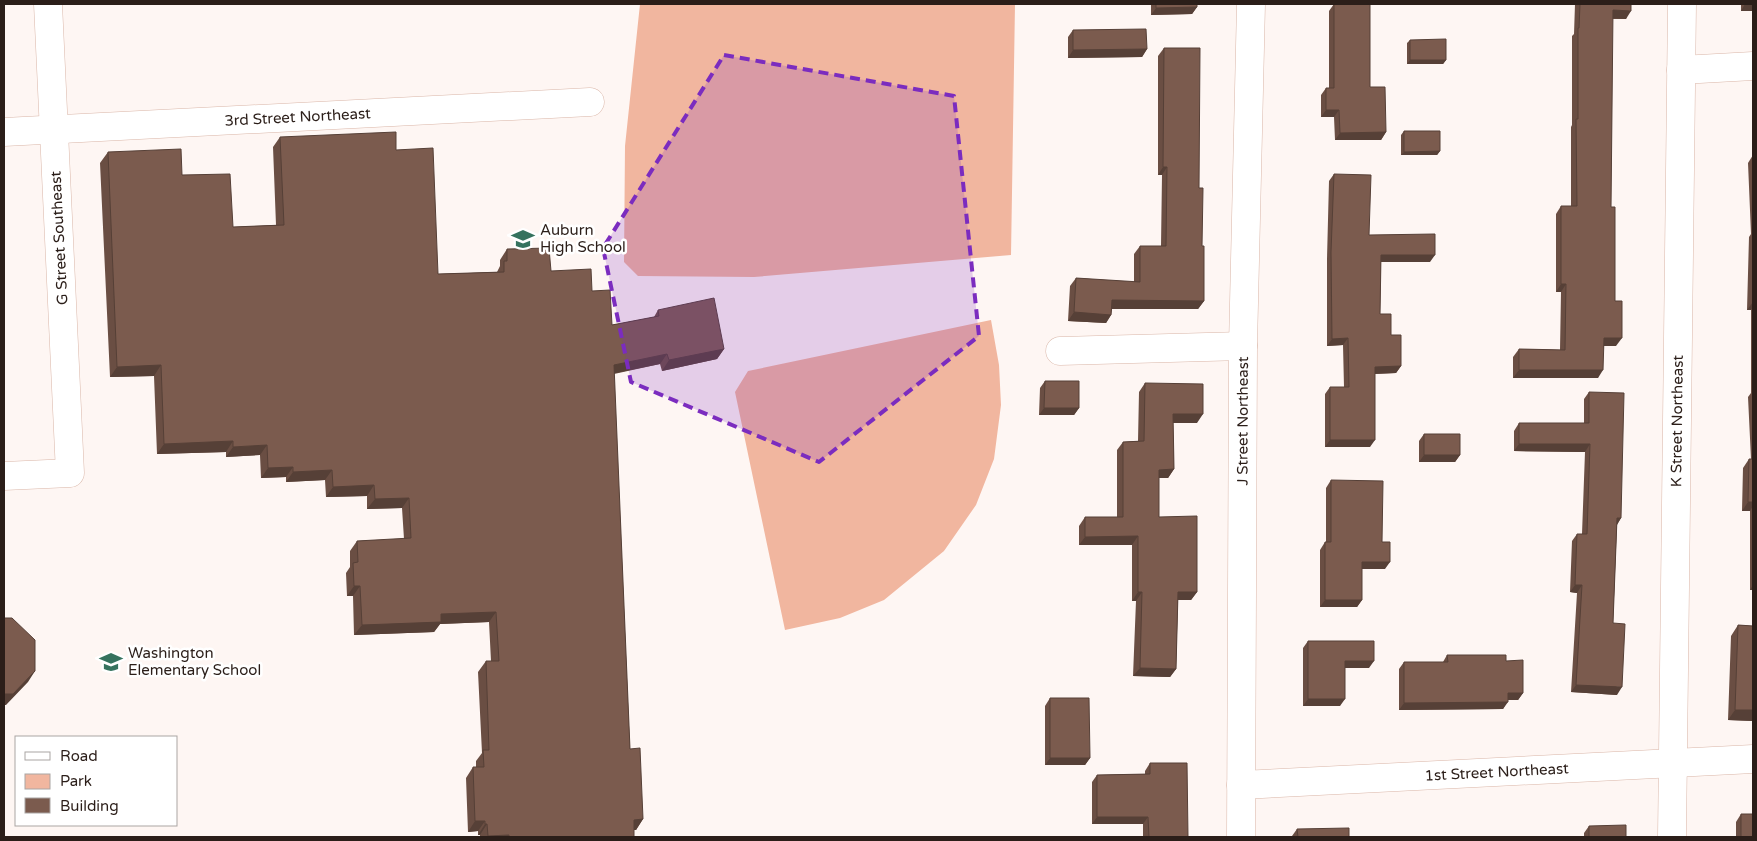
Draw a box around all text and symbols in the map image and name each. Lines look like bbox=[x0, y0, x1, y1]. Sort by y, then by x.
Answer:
street label: 3rd Street Northeast bbox=[224, 104, 372, 130]
street label: G Street Southeast bbox=[46, 170, 71, 305]
place label: Auburn High School bbox=[540, 221, 626, 256]
school or university icon: Auburn High School bbox=[510, 226, 536, 252]
street label: K Street Northeast bbox=[1667, 355, 1687, 487]
street label: J Street Northeast bbox=[1233, 356, 1252, 486]
place label: Washington Elementary School bbox=[128, 644, 261, 679]
school or university icon: Washington Elementary School bbox=[98, 649, 124, 675]
legend bbox=[15, 736, 178, 826]
text: Road bbox=[60, 747, 98, 765]
street label: 1st Street Northeast bbox=[1424, 759, 1570, 785]
text: Park bbox=[60, 772, 92, 790]
text: Building bbox=[60, 797, 119, 815]

